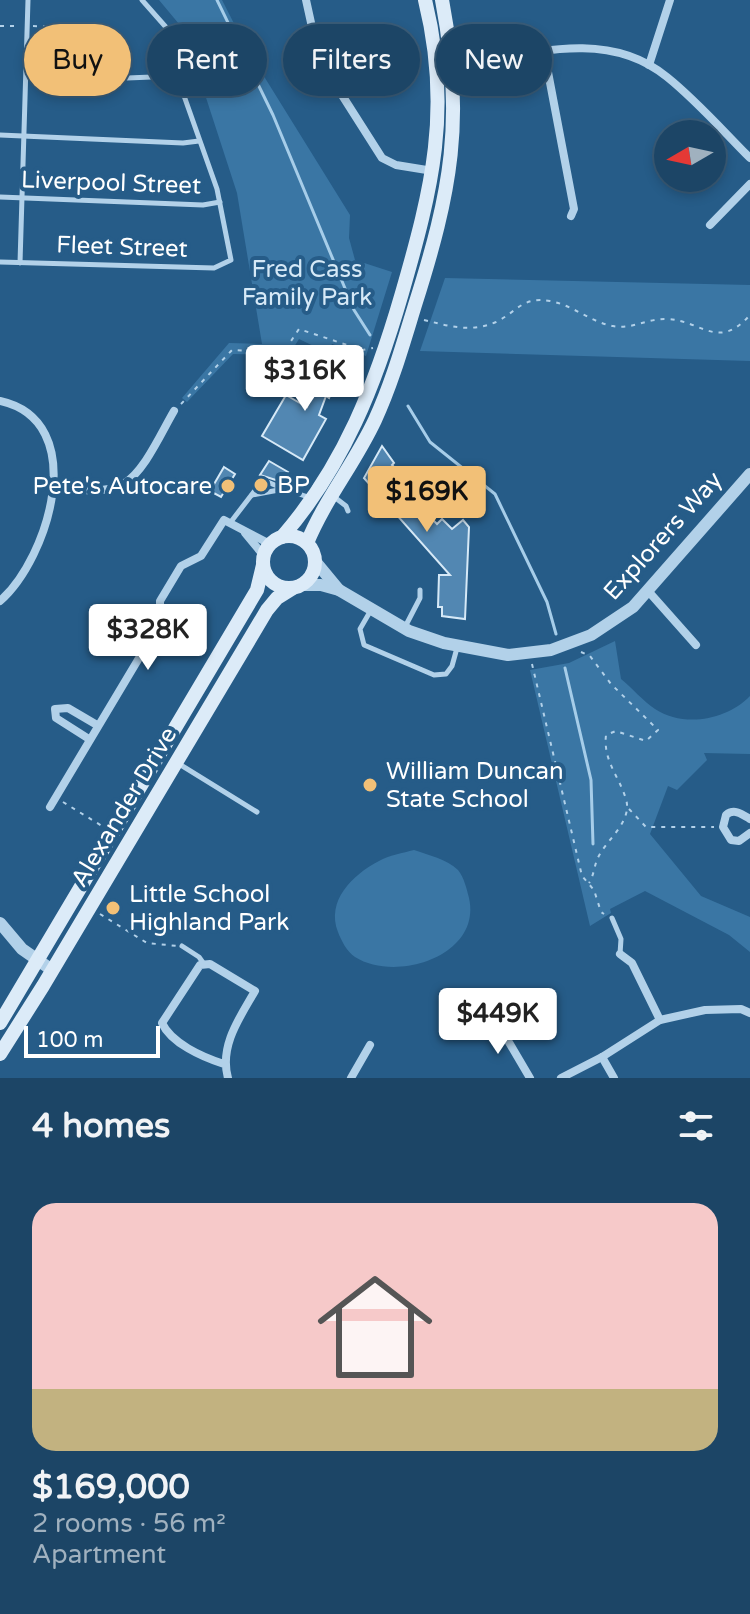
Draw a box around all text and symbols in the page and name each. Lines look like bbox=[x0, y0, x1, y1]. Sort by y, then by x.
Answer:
chip: Buy bbox=[24, 24, 131, 96]
chip: Rent bbox=[147, 24, 267, 96]
chip: Filters bbox=[283, 24, 420, 96]
chip: New bbox=[436, 24, 552, 96]
north arrow bbox=[654, 120, 726, 192]
map controls bbox=[654, 120, 726, 192]
street label: Liverpool Street bbox=[20, 165, 202, 201]
street label: Fleet Street bbox=[56, 230, 188, 264]
park label: Fred Cass Family Park bbox=[242, 255, 372, 312]
pin: $316K bbox=[249, 345, 361, 413]
text: $316K bbox=[264, 355, 346, 386]
pin: $169K bbox=[371, 466, 483, 534]
street label: Explorers Way bbox=[598, 466, 728, 606]
place label: BP bbox=[277, 471, 310, 500]
place label: Pete's Autocare bbox=[32, 472, 212, 501]
marker: BP bbox=[252, 476, 270, 494]
text: $169K bbox=[386, 476, 468, 507]
marker: Pete's Autocare bbox=[219, 477, 237, 495]
pin: $328K bbox=[92, 604, 204, 672]
text: $328K bbox=[107, 614, 189, 645]
street label: Alexander Drive bbox=[65, 722, 183, 892]
place label: William Duncan State School bbox=[386, 757, 564, 814]
marker: William Duncan State School bbox=[361, 776, 379, 794]
place label: Little School Highland Park bbox=[129, 880, 289, 937]
marker: Little School Highland Park bbox=[104, 899, 122, 917]
pin: $449K bbox=[442, 988, 554, 1056]
text: $449K bbox=[457, 998, 539, 1029]
scale bar bbox=[24, 1022, 160, 1058]
text: 100 m bbox=[36, 1027, 103, 1053]
icon: filters bbox=[674, 1104, 718, 1148]
text: 4 homes bbox=[32, 1106, 170, 1147]
icon: home bbox=[303, 1255, 447, 1399]
text: $169,000 bbox=[32, 1467, 190, 1508]
text: 2 rooms · 56 m² bbox=[32, 1508, 226, 1539]
text: Apartment bbox=[32, 1539, 166, 1570]

